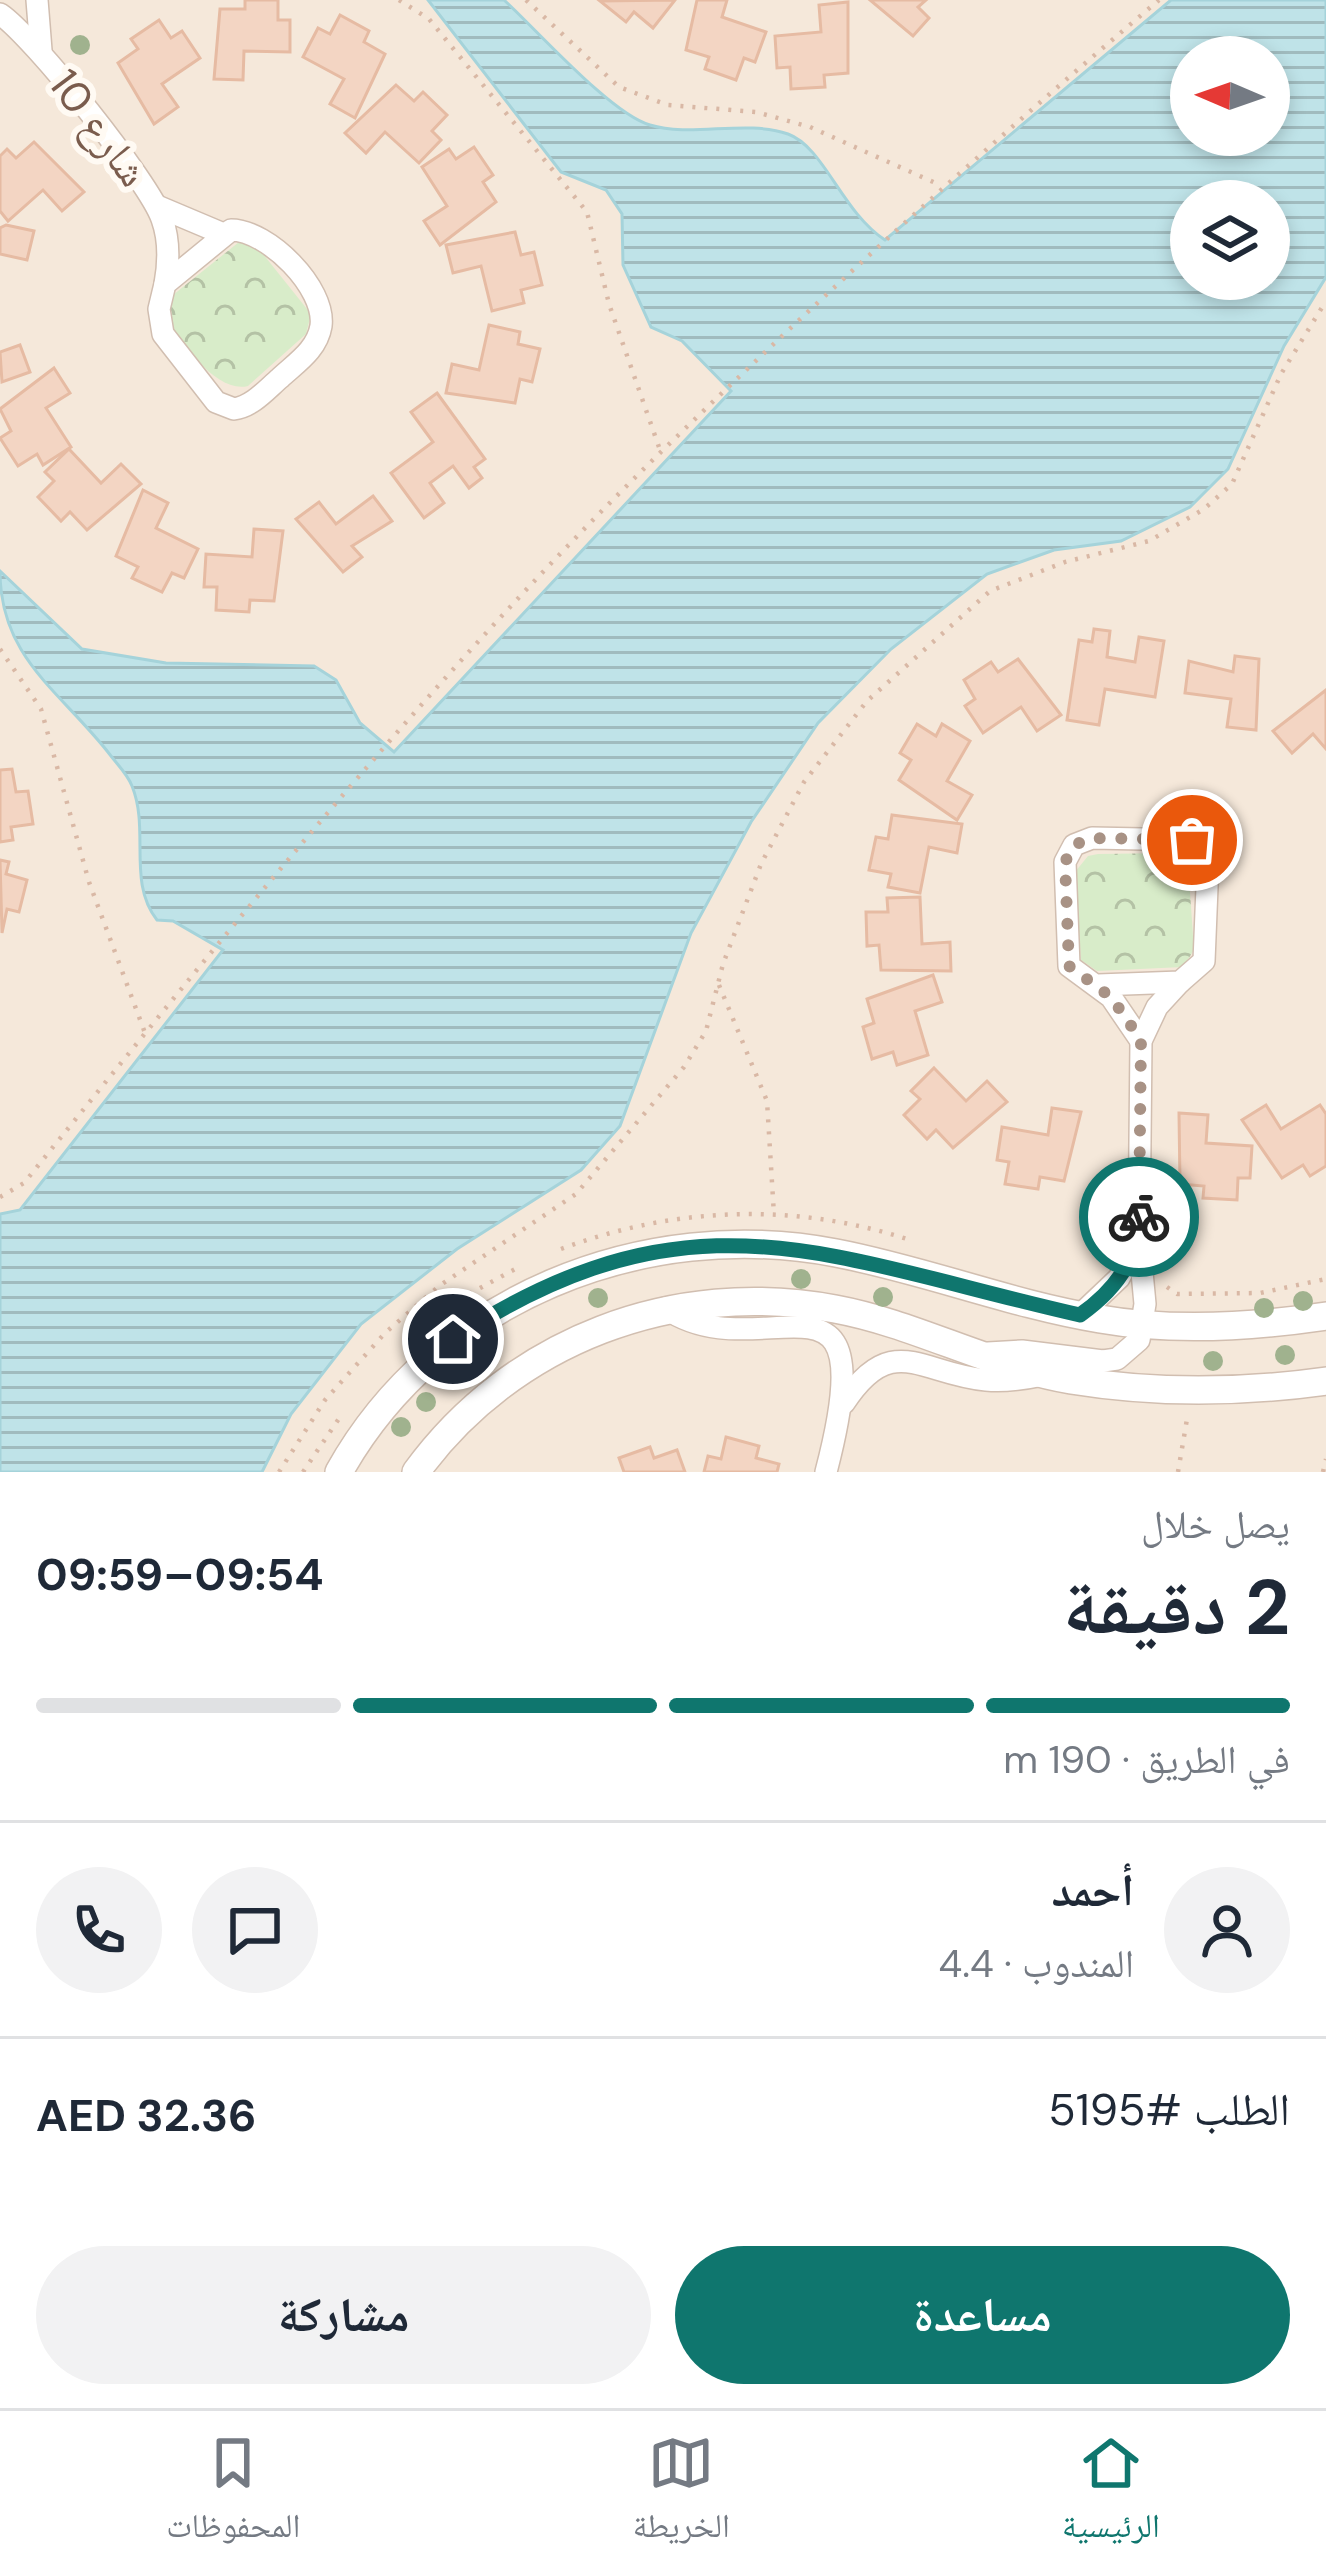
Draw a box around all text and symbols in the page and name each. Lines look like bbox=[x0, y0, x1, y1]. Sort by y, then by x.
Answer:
north arrow bbox=[1170, 36, 1290, 156]
map controls bbox=[1170, 36, 1290, 300]
street label: شارع 10 bbox=[37, 58, 161, 198]
button: layers bbox=[1170, 180, 1290, 300]
pin bbox=[1141, 789, 1243, 891]
icon: bag bbox=[1159, 807, 1225, 873]
courier bbox=[1079, 1157, 1199, 1277]
icon: bike bbox=[1106, 1184, 1172, 1250]
pin bbox=[402, 1288, 504, 1390]
icon: home bbox=[420, 1306, 486, 1372]
text: يصل خلال bbox=[1141, 1499, 1290, 1550]
text: 09:54–09:59 bbox=[36, 1545, 323, 1604]
text: 2 دقيقة bbox=[1063, 1557, 1290, 1658]
text: في الطريق · 190 m bbox=[1003, 1734, 1290, 1785]
text: أحمد bbox=[1052, 1861, 1134, 1920]
button: phone bbox=[36, 1867, 162, 1993]
button: chat bbox=[192, 1867, 318, 1993]
button: person bbox=[1164, 1867, 1290, 1993]
text: المندوب · 4.4 bbox=[939, 1938, 1134, 1989]
text: الطلب #5195 bbox=[1048, 2080, 1290, 2139]
text: AED 32.36 bbox=[36, 2086, 257, 2145]
button: مشاركة bbox=[36, 2246, 651, 2384]
button: مساعدة bbox=[675, 2246, 1290, 2384]
tab: المحفوظات bbox=[166, 2430, 300, 2558]
tab: الخريطة bbox=[633, 2430, 730, 2558]
tab: الرئيسية bbox=[1062, 2430, 1160, 2558]

